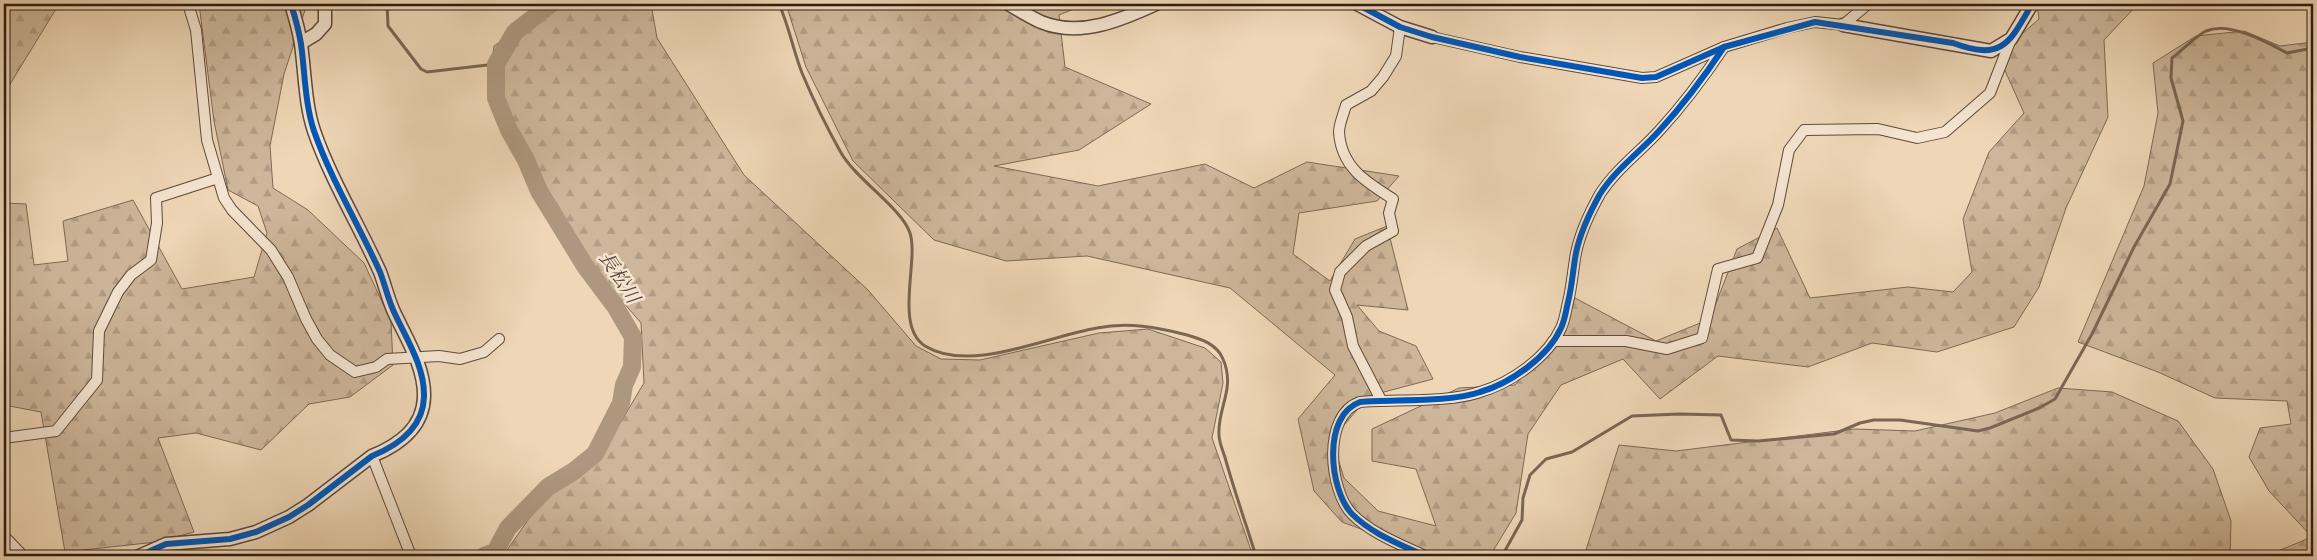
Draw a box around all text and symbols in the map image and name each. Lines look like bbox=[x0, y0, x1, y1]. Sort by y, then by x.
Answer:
water label: 長松川 bbox=[593, 245, 648, 310]

